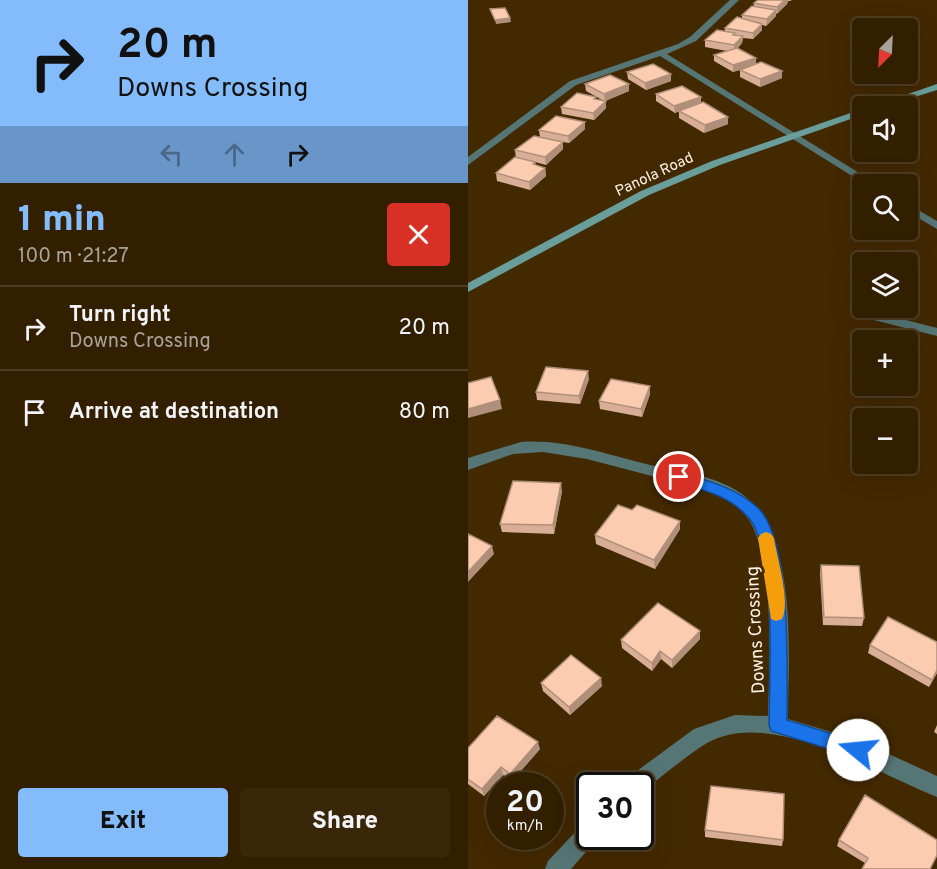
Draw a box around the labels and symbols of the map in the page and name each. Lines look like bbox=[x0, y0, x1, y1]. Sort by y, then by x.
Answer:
north arrow bbox=[852, 18, 918, 84]
street label: Panola Road bbox=[612, 149, 697, 202]
pin bbox=[653, 451, 704, 502]
street label: Downs Crossing bbox=[742, 566, 771, 694]
position arrow bbox=[826, 718, 890, 782]
speed limit sign: 30 bbox=[576, 772, 654, 850]

